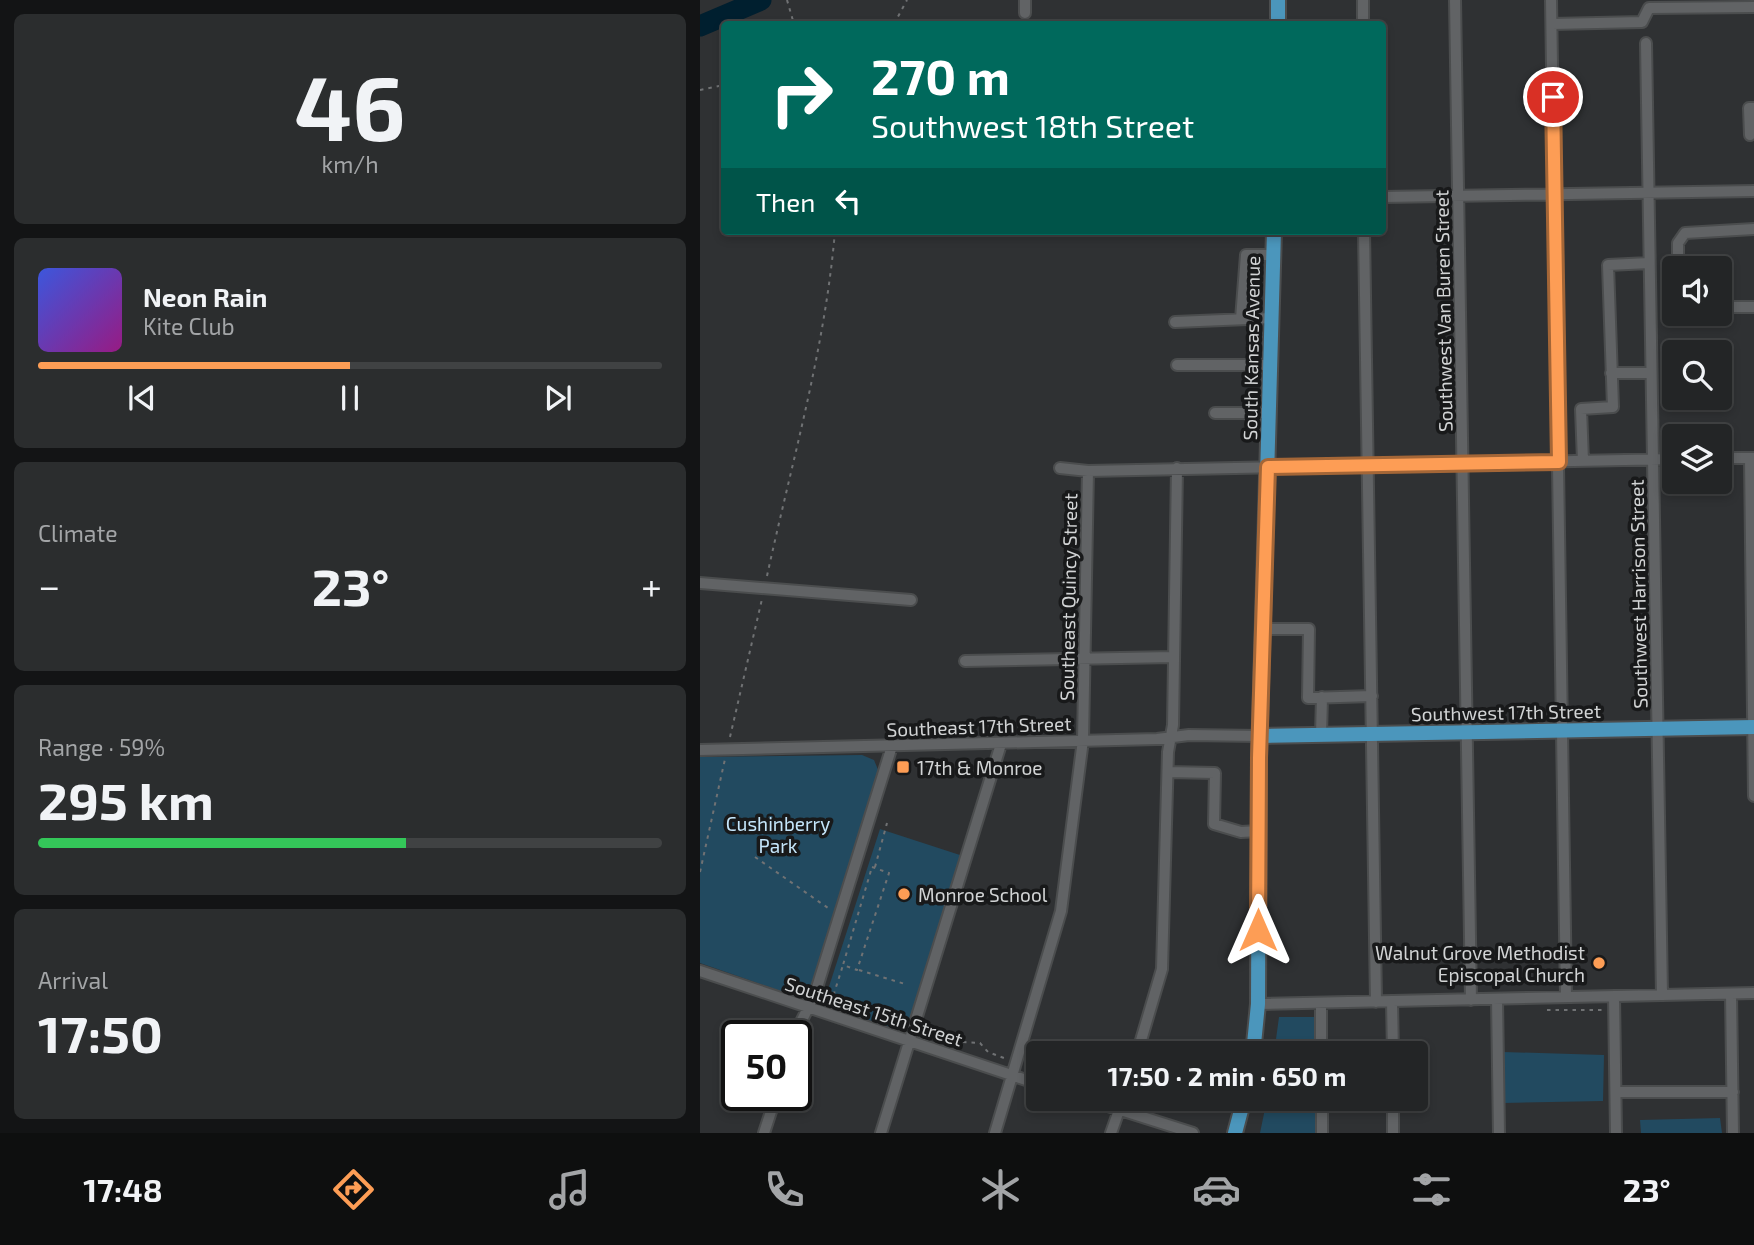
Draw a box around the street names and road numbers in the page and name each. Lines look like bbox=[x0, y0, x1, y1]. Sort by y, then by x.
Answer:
street label: Southwest Van Buren Street bbox=[1429, 190, 1457, 432]
street label: South Kansas Avenue bbox=[1238, 255, 1264, 441]
street label: Southwest Harrison Street bbox=[1625, 479, 1651, 709]
street label: Southeast Quincy Street bbox=[1055, 493, 1081, 701]
street label: Southwest 17th Street bbox=[1411, 699, 1601, 725]
street label: Southeast 17th Street bbox=[886, 711, 1072, 741]
street label: Southeast 15th Street bbox=[782, 971, 966, 1051]

